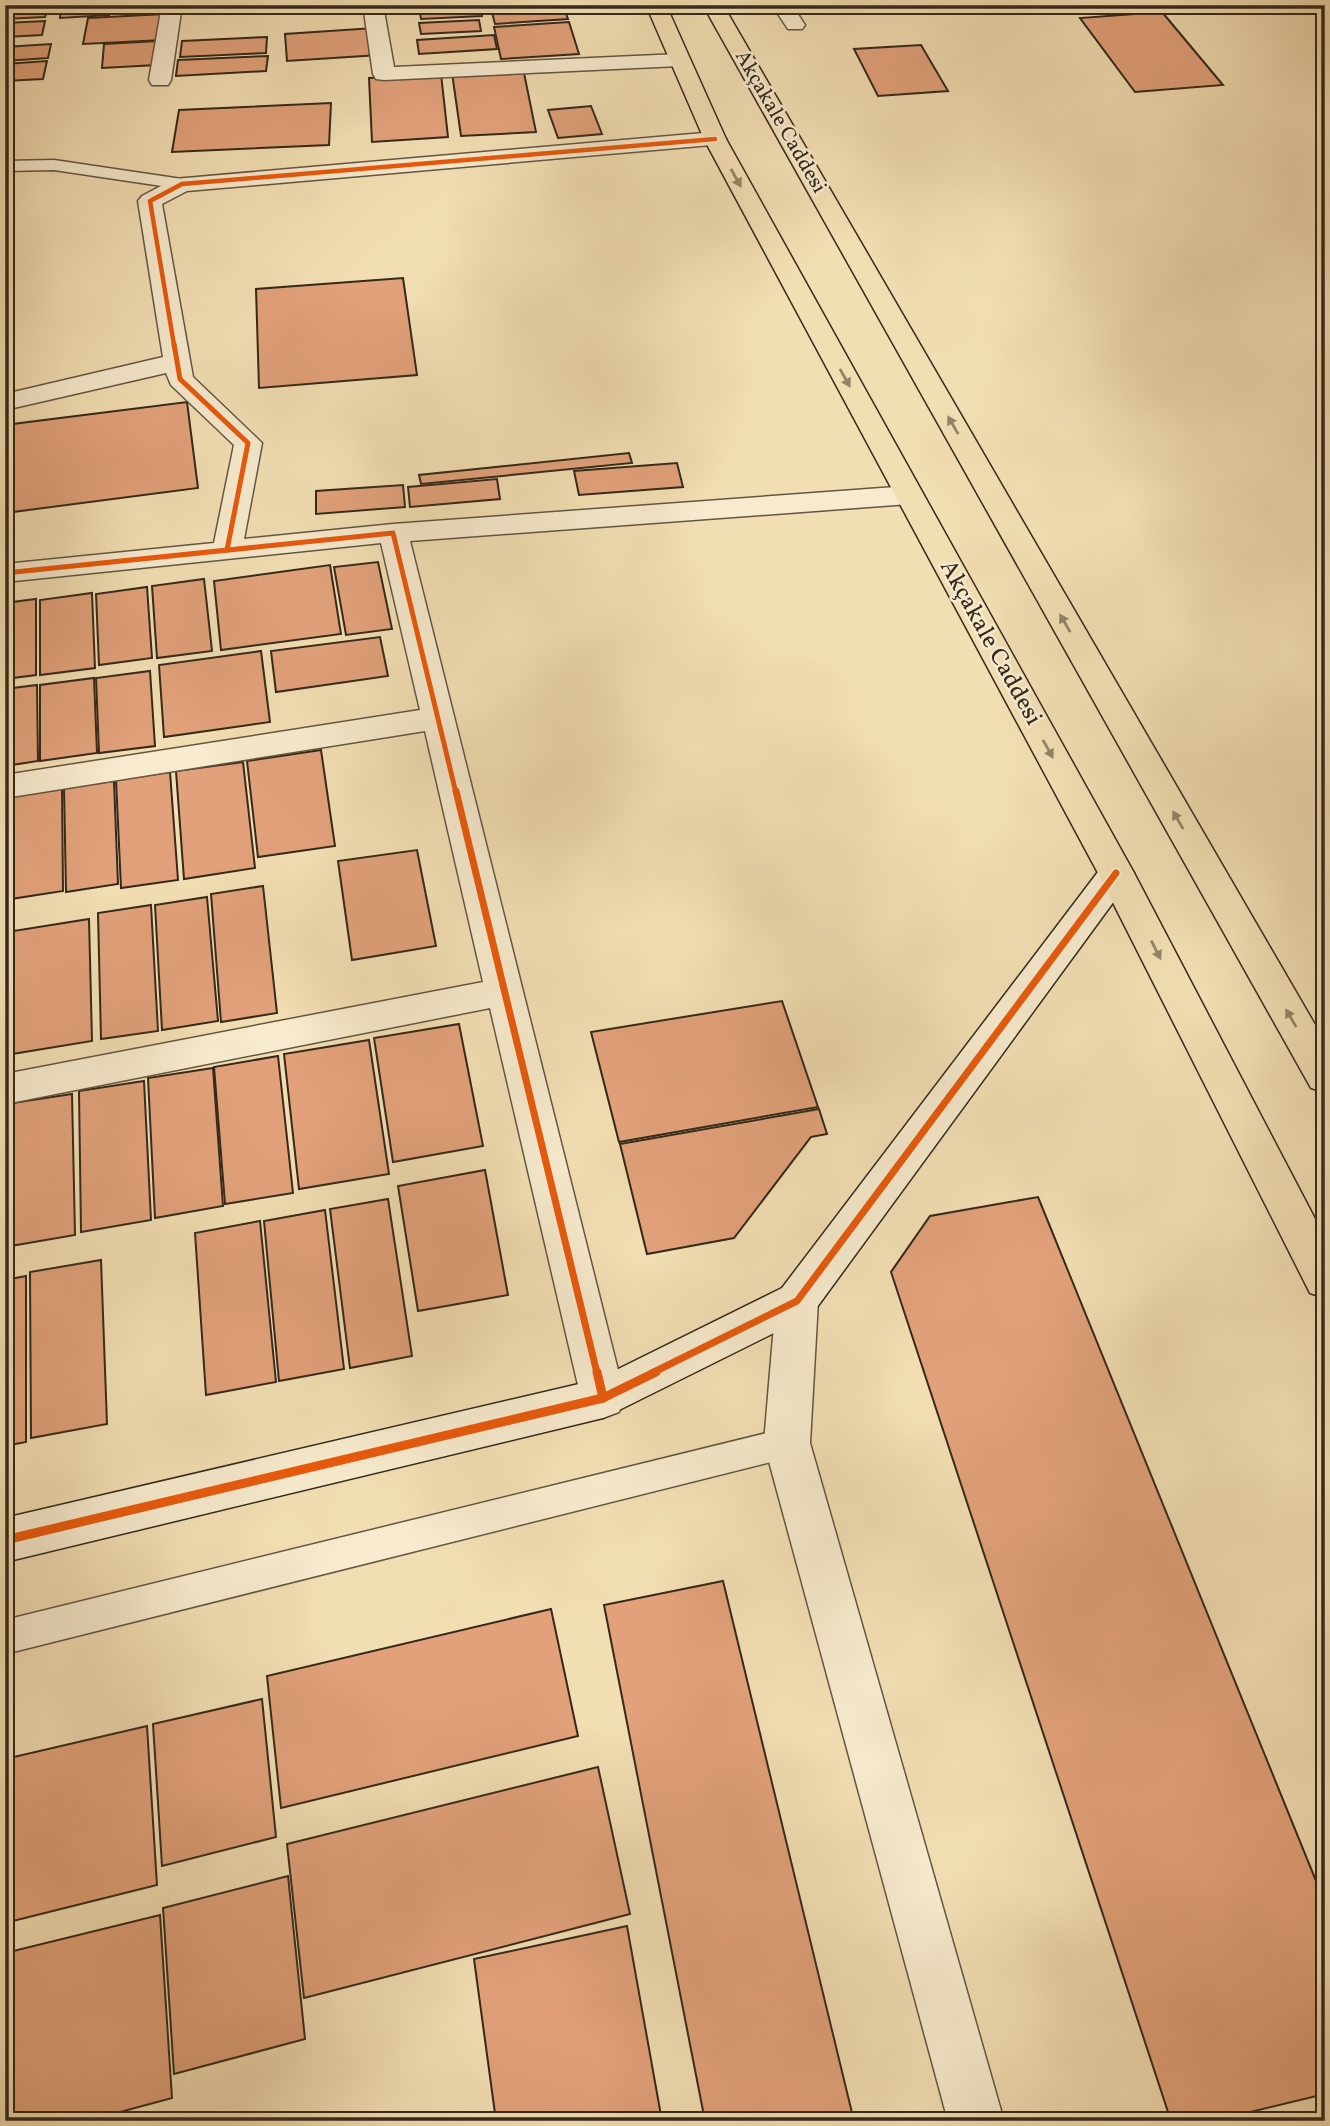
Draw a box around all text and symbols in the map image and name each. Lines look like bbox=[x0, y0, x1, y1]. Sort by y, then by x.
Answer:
street label: Akçakale Caddesi bbox=[727, 45, 833, 199]
one-way arrow bbox=[730, 169, 742, 188]
one-way arrow bbox=[839, 368, 851, 388]
one-way arrow bbox=[947, 416, 959, 435]
street label: Akçakale Caddesi bbox=[930, 554, 1050, 732]
one-way arrow bbox=[1059, 613, 1072, 632]
one-way arrow bbox=[1042, 740, 1054, 759]
one-way arrow bbox=[1172, 811, 1184, 830]
one-way arrow bbox=[1150, 940, 1161, 960]
one-way arrow bbox=[1285, 1008, 1297, 1028]

